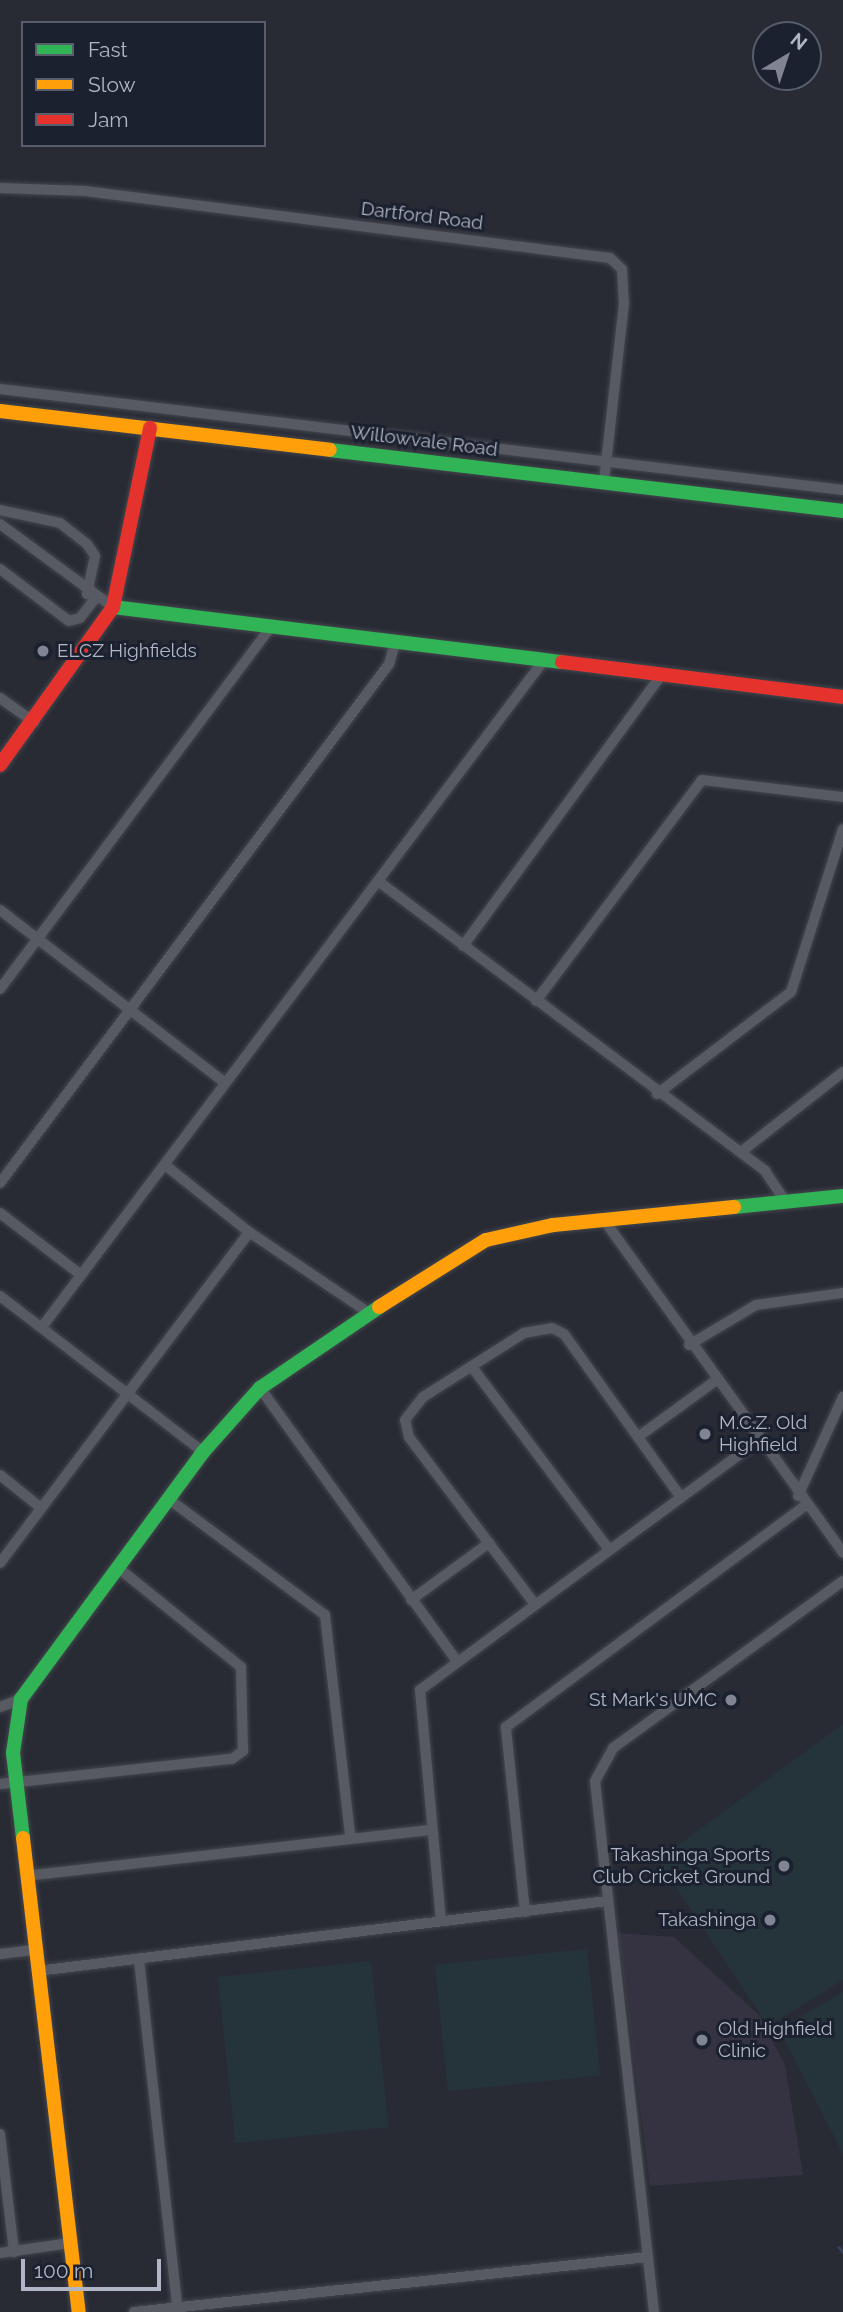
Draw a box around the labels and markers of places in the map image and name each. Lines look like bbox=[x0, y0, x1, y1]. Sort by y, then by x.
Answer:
place label: ELCZ Highfields bbox=[57, 640, 197, 662]
marker: ELCZ Highfields bbox=[35, 643, 51, 659]
place label: M.C.Z. Old Highfield bbox=[719, 1412, 807, 1456]
marker: M.C.Z. Old Highfield bbox=[697, 1426, 713, 1442]
place label: St Mark's UMC bbox=[589, 1689, 717, 1711]
marker: St Mark's UMC bbox=[723, 1692, 739, 1708]
place label: Takashinga Sports Club Cricket Ground bbox=[592, 1844, 770, 1888]
marker: Takashinga Sports Club Cricket Ground bbox=[776, 1858, 792, 1874]
place label: Takashinga bbox=[658, 1909, 756, 1931]
marker: Takashinga bbox=[762, 1912, 778, 1928]
place label: Old Highfield Clinic bbox=[718, 2018, 833, 2062]
marker: Old Highfield Clinic bbox=[692, 2030, 712, 2050]

